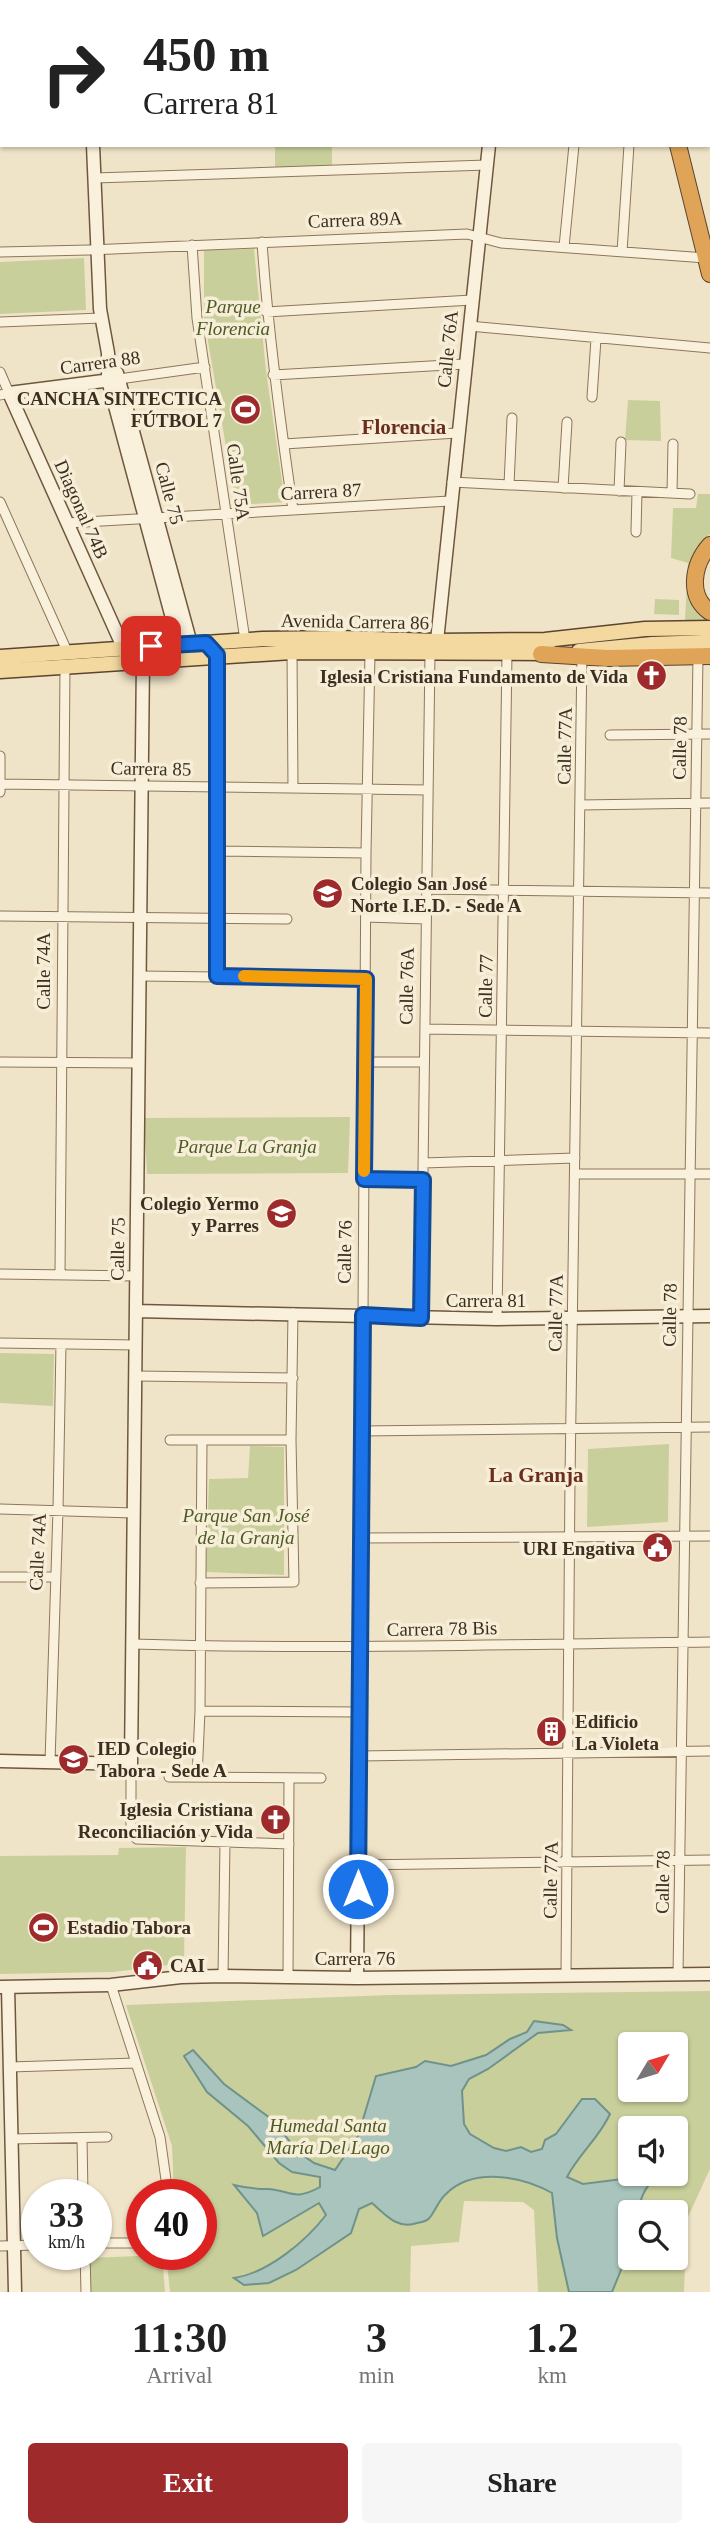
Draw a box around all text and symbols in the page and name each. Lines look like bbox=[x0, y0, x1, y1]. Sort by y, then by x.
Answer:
text: 450 m bbox=[143, 27, 270, 82]
icon: right bbox=[28, 28, 119, 119]
text: Carrera 81 bbox=[143, 85, 279, 121]
street label: Carrera 89A bbox=[307, 207, 403, 232]
park label: Parque Florencia bbox=[195, 296, 270, 339]
street label: Calle 76A bbox=[433, 309, 462, 389]
street label: Carrera 88 bbox=[59, 346, 141, 379]
place label: CANCHA SINTECTICA FÚTBOL 7 bbox=[17, 388, 222, 431]
sports icon: CANCHA SINTECTICA FÚTBOL 7 bbox=[228, 392, 262, 426]
district label: Florencia bbox=[362, 415, 447, 439]
street label: Calle 75A bbox=[223, 442, 254, 522]
street label: Diagonal 74B bbox=[50, 456, 113, 562]
street label: Calle 75 bbox=[151, 460, 188, 527]
street label: Carrera 87 bbox=[280, 479, 362, 504]
street label: Avenida Carrera 86 bbox=[281, 610, 429, 633]
pin bbox=[121, 616, 181, 676]
icon: arrive bbox=[132, 627, 170, 665]
church icon: Iglesia Cristiana Fundamento de Vida bbox=[634, 659, 668, 693]
place label: Iglesia Cristiana Fundamento de Vida bbox=[320, 666, 628, 687]
street label: Calle 77A bbox=[553, 707, 576, 785]
street label: Calle 78 bbox=[668, 716, 691, 780]
street label: Carrera 85 bbox=[110, 757, 192, 780]
place label: Colegio San José Norte I.E.D. - Sede A bbox=[351, 873, 522, 916]
school or university icon: Colegio San José Norte I.E.D. - Sede A bbox=[311, 877, 345, 911]
street label: Calle 74A bbox=[33, 932, 54, 1010]
street label: Calle 76A bbox=[395, 947, 418, 1025]
street label: Calle 77 bbox=[474, 954, 497, 1018]
park label: Parque La Granja bbox=[176, 1136, 317, 1157]
place label: Colegio Yermo y Parres bbox=[140, 1193, 259, 1236]
school or university icon: Colegio Yermo y Parres bbox=[265, 1197, 299, 1231]
street label: Calle 75 bbox=[106, 1217, 129, 1281]
street label: Calle 76 bbox=[333, 1220, 356, 1284]
street label: Calle 77A bbox=[544, 1274, 567, 1352]
street label: Calle 78 bbox=[658, 1283, 681, 1347]
street label: Carrera 81 bbox=[446, 1290, 526, 1311]
district label: La Granja bbox=[488, 1463, 584, 1487]
park label: Parque San José de la Granja bbox=[182, 1505, 311, 1548]
street label: Calle 74A bbox=[25, 1512, 50, 1591]
public building icon: URI Engativa bbox=[641, 1531, 675, 1565]
place label: URI Engativa bbox=[523, 1538, 635, 1559]
street label: Carrera 78 Bis bbox=[386, 1617, 498, 1640]
place label: Edificio La Violeta bbox=[575, 1711, 659, 1754]
building icon: Edificio La Violeta bbox=[535, 1715, 569, 1749]
place label: IED Colegio Tabora - Sede A bbox=[97, 1738, 227, 1781]
school or university icon: IED Colegio Tabora - Sede A bbox=[57, 1742, 91, 1776]
place label: Iglesia Cristiana Reconciliación y Vida bbox=[78, 1799, 253, 1842]
church icon: Iglesia Cristiana Reconciliación y Vida bbox=[259, 1803, 293, 1837]
street label: Calle 77A bbox=[539, 1841, 562, 1919]
street label: Calle 78 bbox=[651, 1850, 674, 1914]
position arrow bbox=[321, 1852, 395, 1926]
sports icon: Estadio Tabora bbox=[27, 1910, 61, 1944]
place label: Estadio Tabora bbox=[67, 1917, 192, 1938]
public building icon: CAI bbox=[130, 1948, 164, 1982]
street label: Carrera 76 bbox=[315, 1948, 395, 1969]
place label: CAI bbox=[170, 1955, 205, 1976]
north arrow bbox=[618, 2032, 688, 2102]
map controls bbox=[618, 2032, 688, 2270]
park label: Humedal Santa María Del Lago bbox=[265, 2115, 390, 2158]
button: sound bbox=[618, 2116, 688, 2186]
speed limit sign: 40 bbox=[126, 2179, 217, 2270]
text: 33 bbox=[49, 2196, 84, 2235]
button: search bbox=[618, 2200, 688, 2270]
text: km/h bbox=[48, 2232, 85, 2252]
text: 11:30 bbox=[132, 2315, 227, 2361]
text: 3 bbox=[366, 2315, 387, 2361]
text: 1.2 bbox=[526, 2315, 578, 2361]
text: Arrival bbox=[146, 2363, 213, 2388]
text: min bbox=[359, 2363, 394, 2388]
text: km bbox=[538, 2363, 567, 2388]
button: Exit bbox=[28, 2443, 348, 2523]
button: Share bbox=[362, 2443, 682, 2523]

